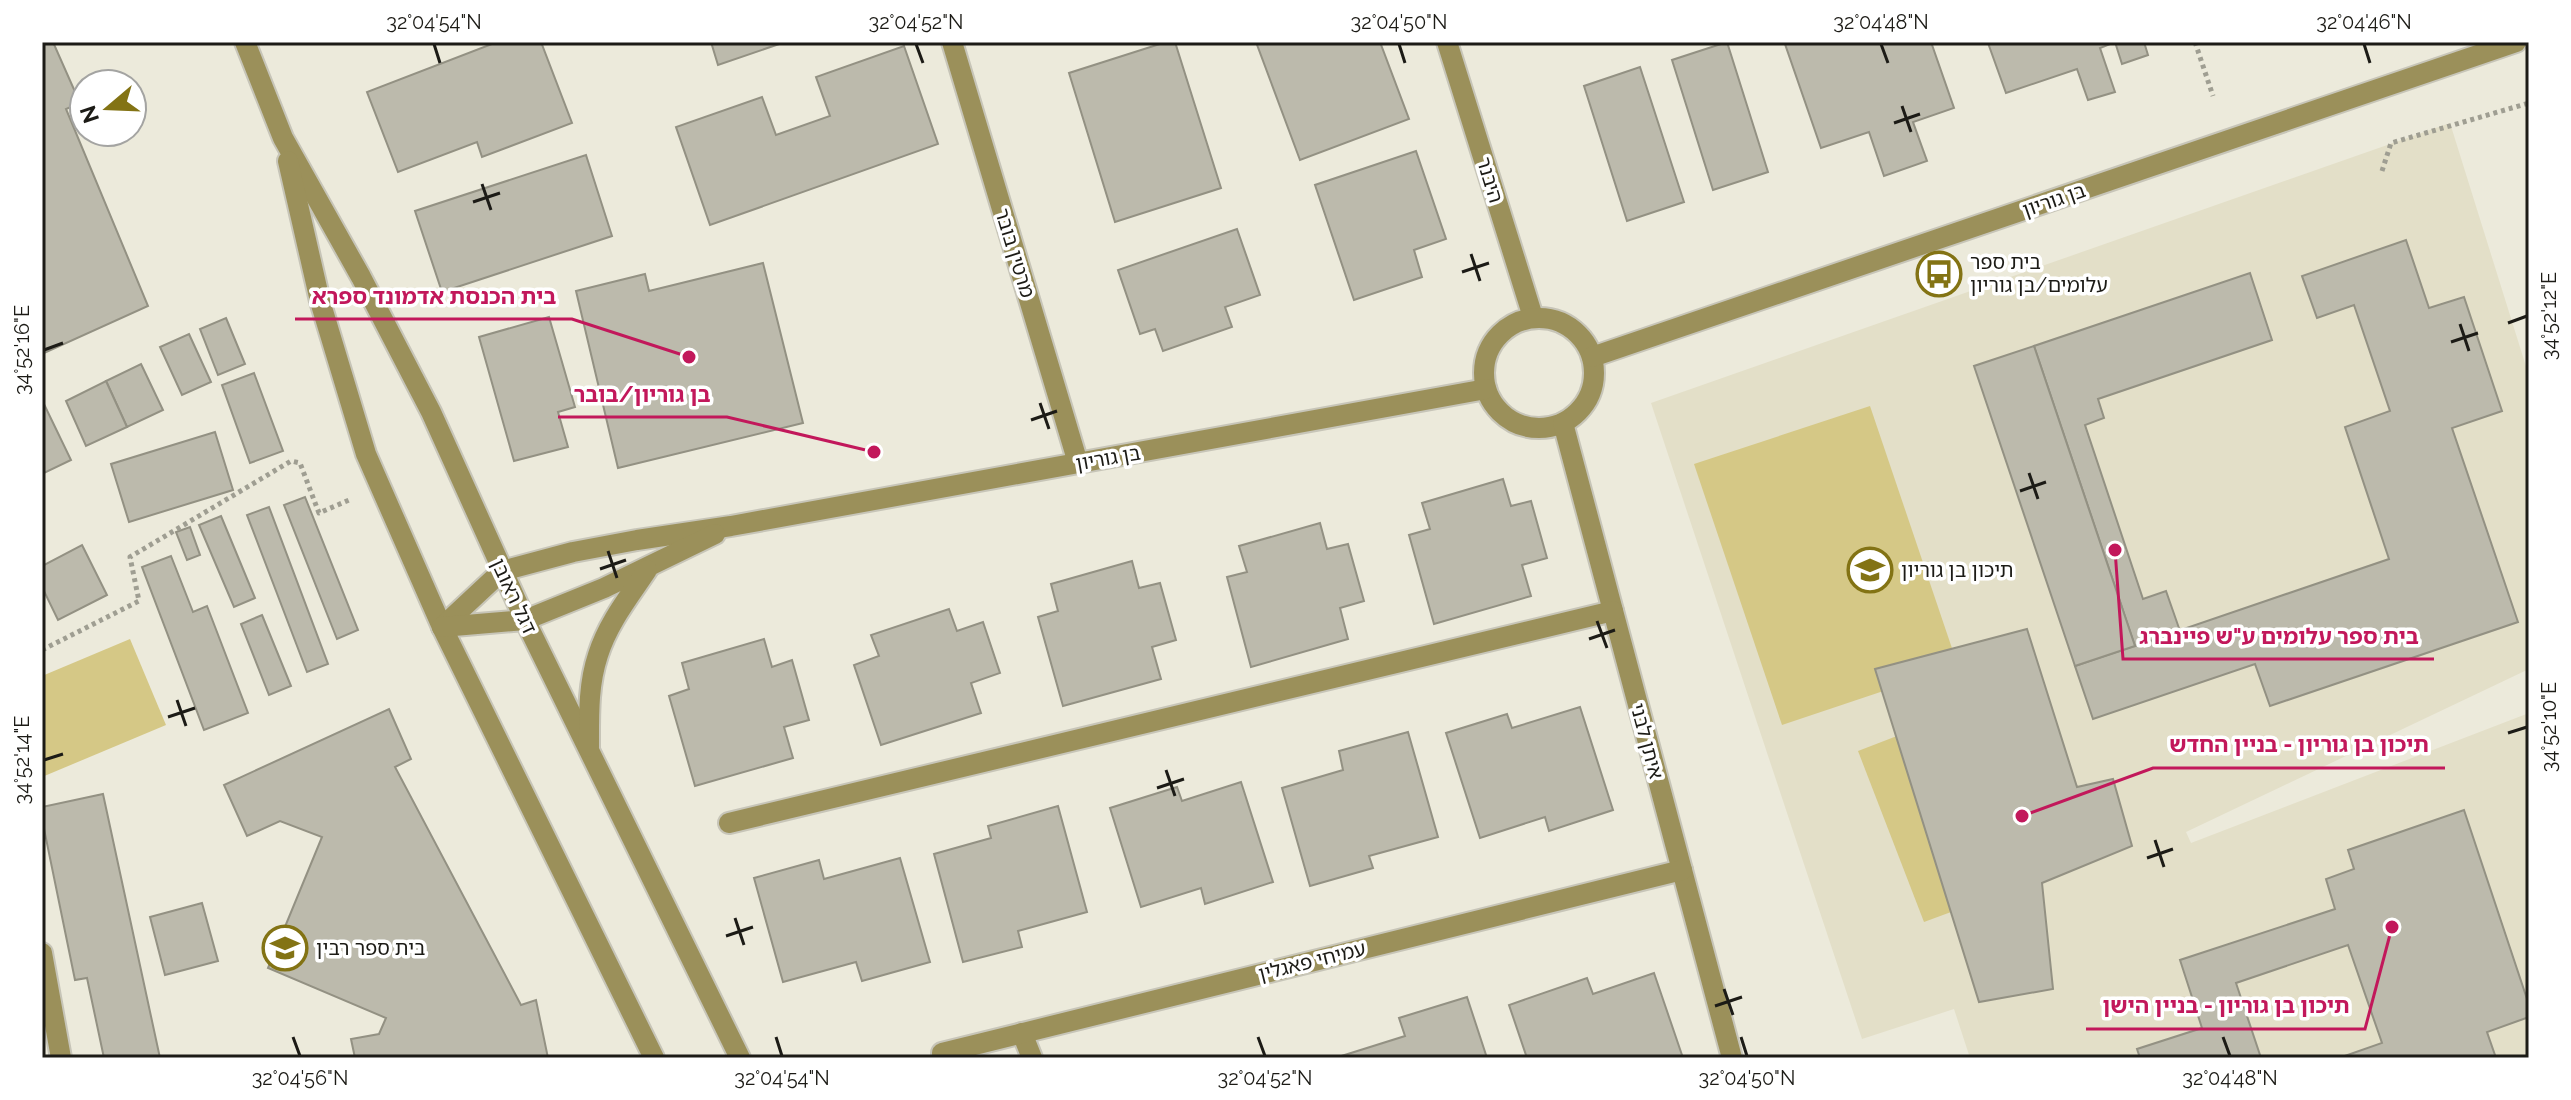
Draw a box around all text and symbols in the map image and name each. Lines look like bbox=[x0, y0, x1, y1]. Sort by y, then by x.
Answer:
text: 32°04'54"N bbox=[386, 10, 482, 34]
text: 32°04'52"N bbox=[868, 10, 964, 34]
text: 32°04'50"N bbox=[1351, 10, 1447, 34]
text: 32°04'48"N bbox=[1833, 10, 1929, 34]
text: 32°04'46"N bbox=[2316, 10, 2412, 34]
north arrow bbox=[68, 68, 148, 148]
text: N bbox=[74, 102, 104, 127]
street label: היבנר bbox=[1472, 154, 1508, 206]
street label: בן גוריון bbox=[2019, 178, 2089, 222]
street label: מרטין בובר bbox=[990, 205, 1040, 301]
bus stop icon: בית ספר עלומים/בן גוריון bbox=[1915, 250, 1963, 298]
place label: בית ספר עלומים/בן גוריון bbox=[1970, 250, 2108, 297]
text: 34°52'12"E bbox=[2537, 272, 2561, 360]
callout: בית הכנסת אדמונד ספרא bbox=[295, 273, 572, 319]
text: בית הכנסת אדמונד ספרא bbox=[312, 283, 556, 309]
text: 34°52'16"E bbox=[10, 305, 34, 395]
callout: בן גוריון/בובר bbox=[558, 371, 727, 417]
text: בן גוריון/בובר bbox=[573, 381, 711, 407]
street label: בן גוריון bbox=[1074, 441, 1142, 475]
school or university icon: תיכון בן גוריון bbox=[1846, 546, 1894, 594]
street label: דגל ראובן bbox=[486, 554, 542, 638]
place label: תיכון בן גוריון bbox=[1901, 558, 2014, 582]
callout: בית ספר עלומים ע"ש פיינברג bbox=[2123, 613, 2434, 659]
text: בית ספר עלומים ע"ש פיינברג bbox=[2139, 623, 2419, 649]
text: 34°52'10"E bbox=[2537, 682, 2561, 772]
street label: איתן לבני bbox=[1625, 701, 1669, 781]
text: 34°52'14"E bbox=[10, 716, 34, 804]
callout: תיכון בן גוריון - בניין החדש bbox=[2153, 722, 2445, 768]
text: תיכון בן גוריון - בניין החדש bbox=[2169, 731, 2429, 757]
school or university icon: בית ספר רבין bbox=[261, 924, 309, 972]
place label: בית ספר רבין bbox=[316, 936, 426, 960]
street label: עמיחי פאגלין bbox=[1256, 936, 1368, 986]
callout: תיכון בן גוריון - בניין הישן bbox=[2086, 983, 2365, 1029]
text: תיכון בן גוריון - בניין הישן bbox=[2102, 992, 2350, 1018]
text: 32°04'56"N bbox=[252, 1066, 348, 1090]
text: 32°04'54"N bbox=[734, 1066, 830, 1090]
text: 32°04'52"N bbox=[1217, 1066, 1313, 1090]
text: 32°04'50"N bbox=[1699, 1066, 1795, 1090]
text: 32°04'48"N bbox=[2182, 1066, 2278, 1090]

